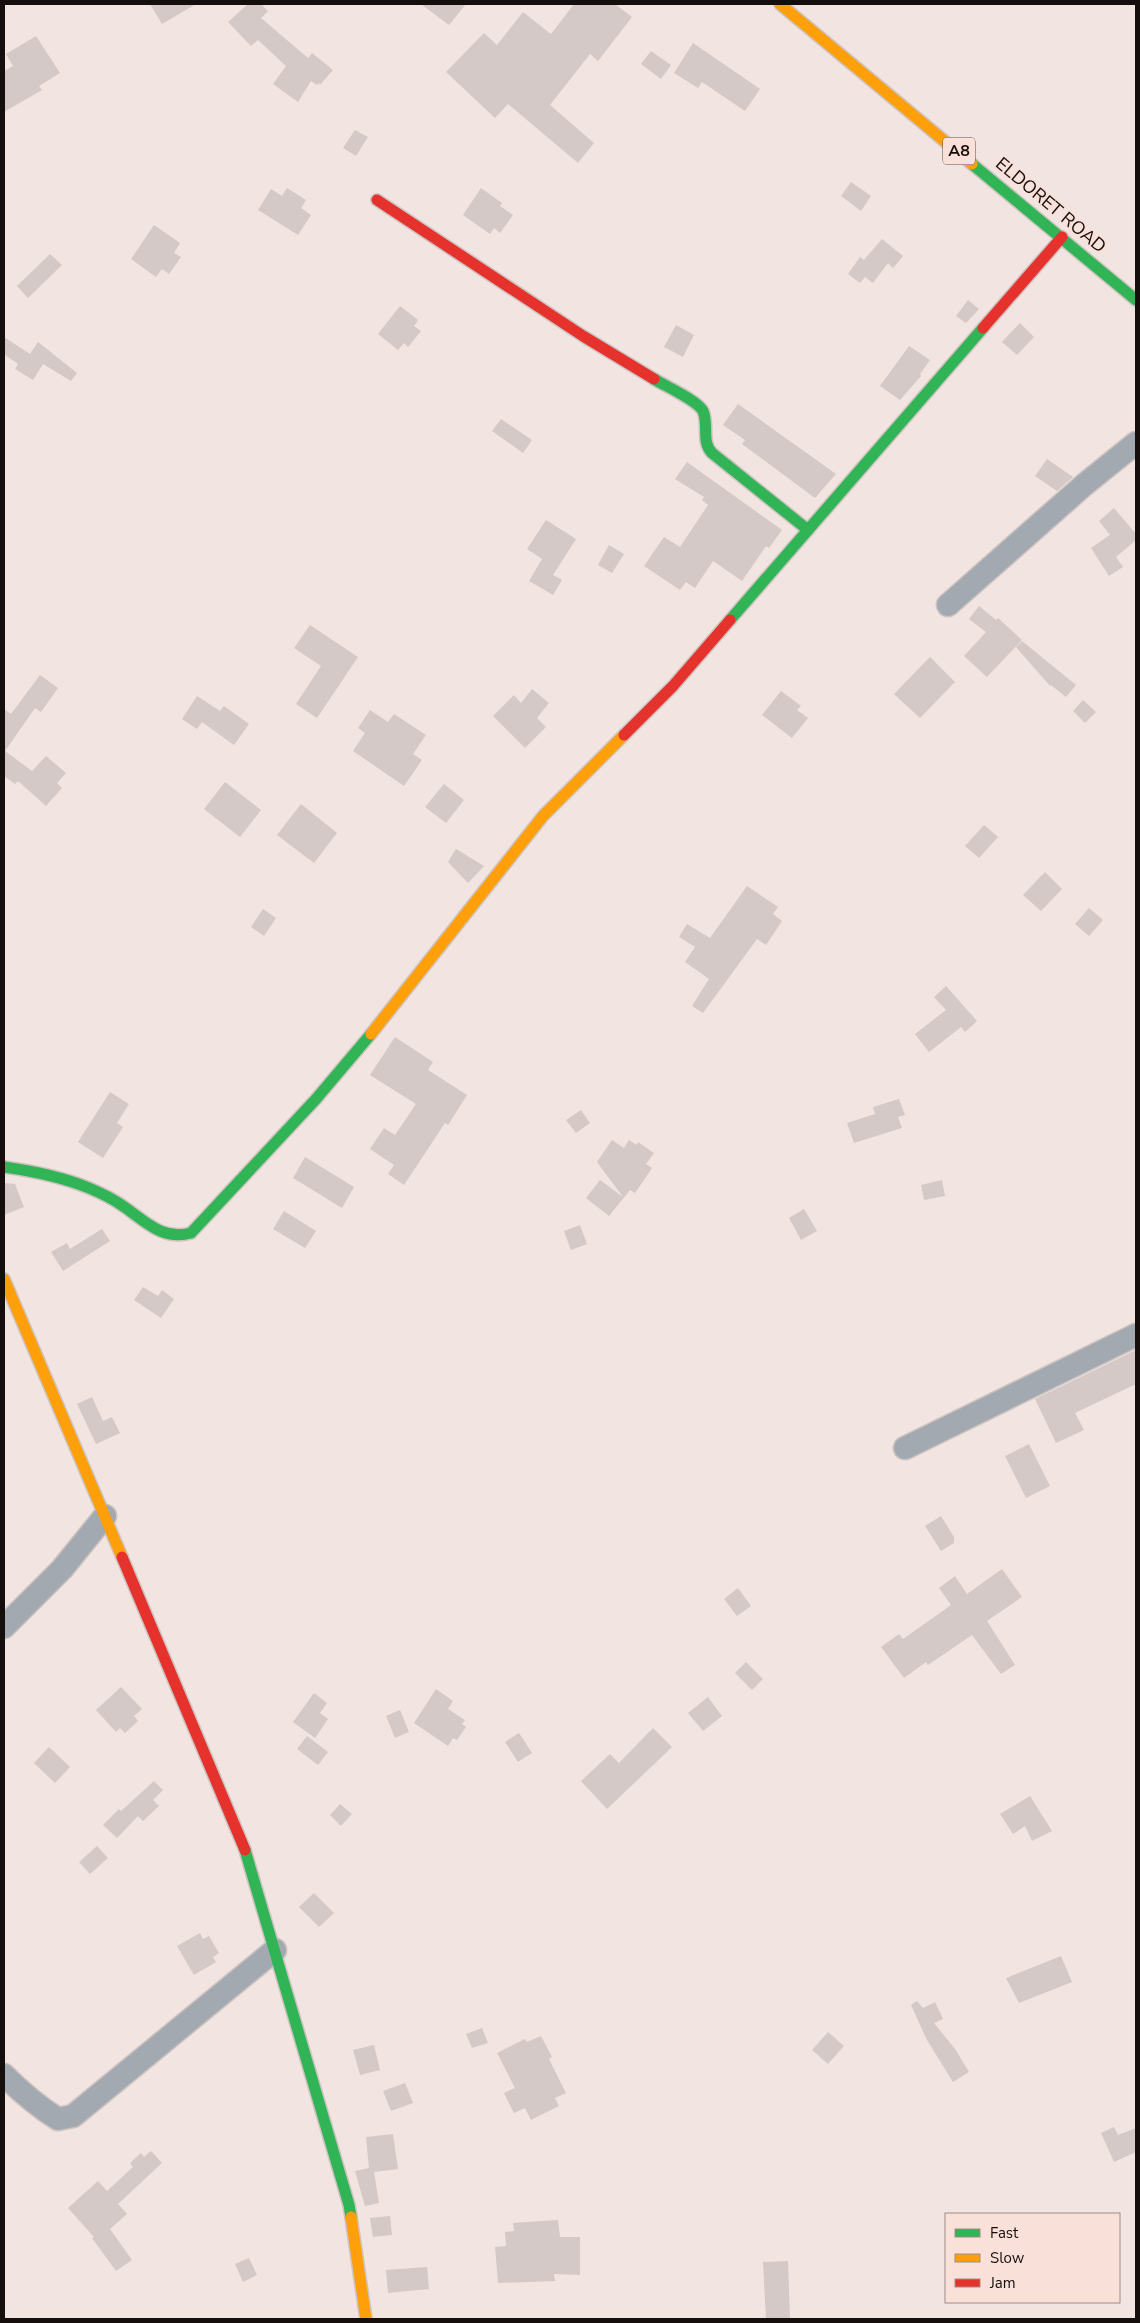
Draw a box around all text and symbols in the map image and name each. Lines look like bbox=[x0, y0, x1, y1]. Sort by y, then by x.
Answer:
road number: A8 bbox=[943, 138, 975, 164]
street label: ELDORET ROAD bbox=[991, 152, 1111, 258]
legend bbox=[945, 2213, 1120, 2303]
text: Fast bbox=[990, 2223, 1019, 2243]
text: Slow bbox=[990, 2248, 1025, 2268]
text: Jam bbox=[989, 2273, 1016, 2293]

